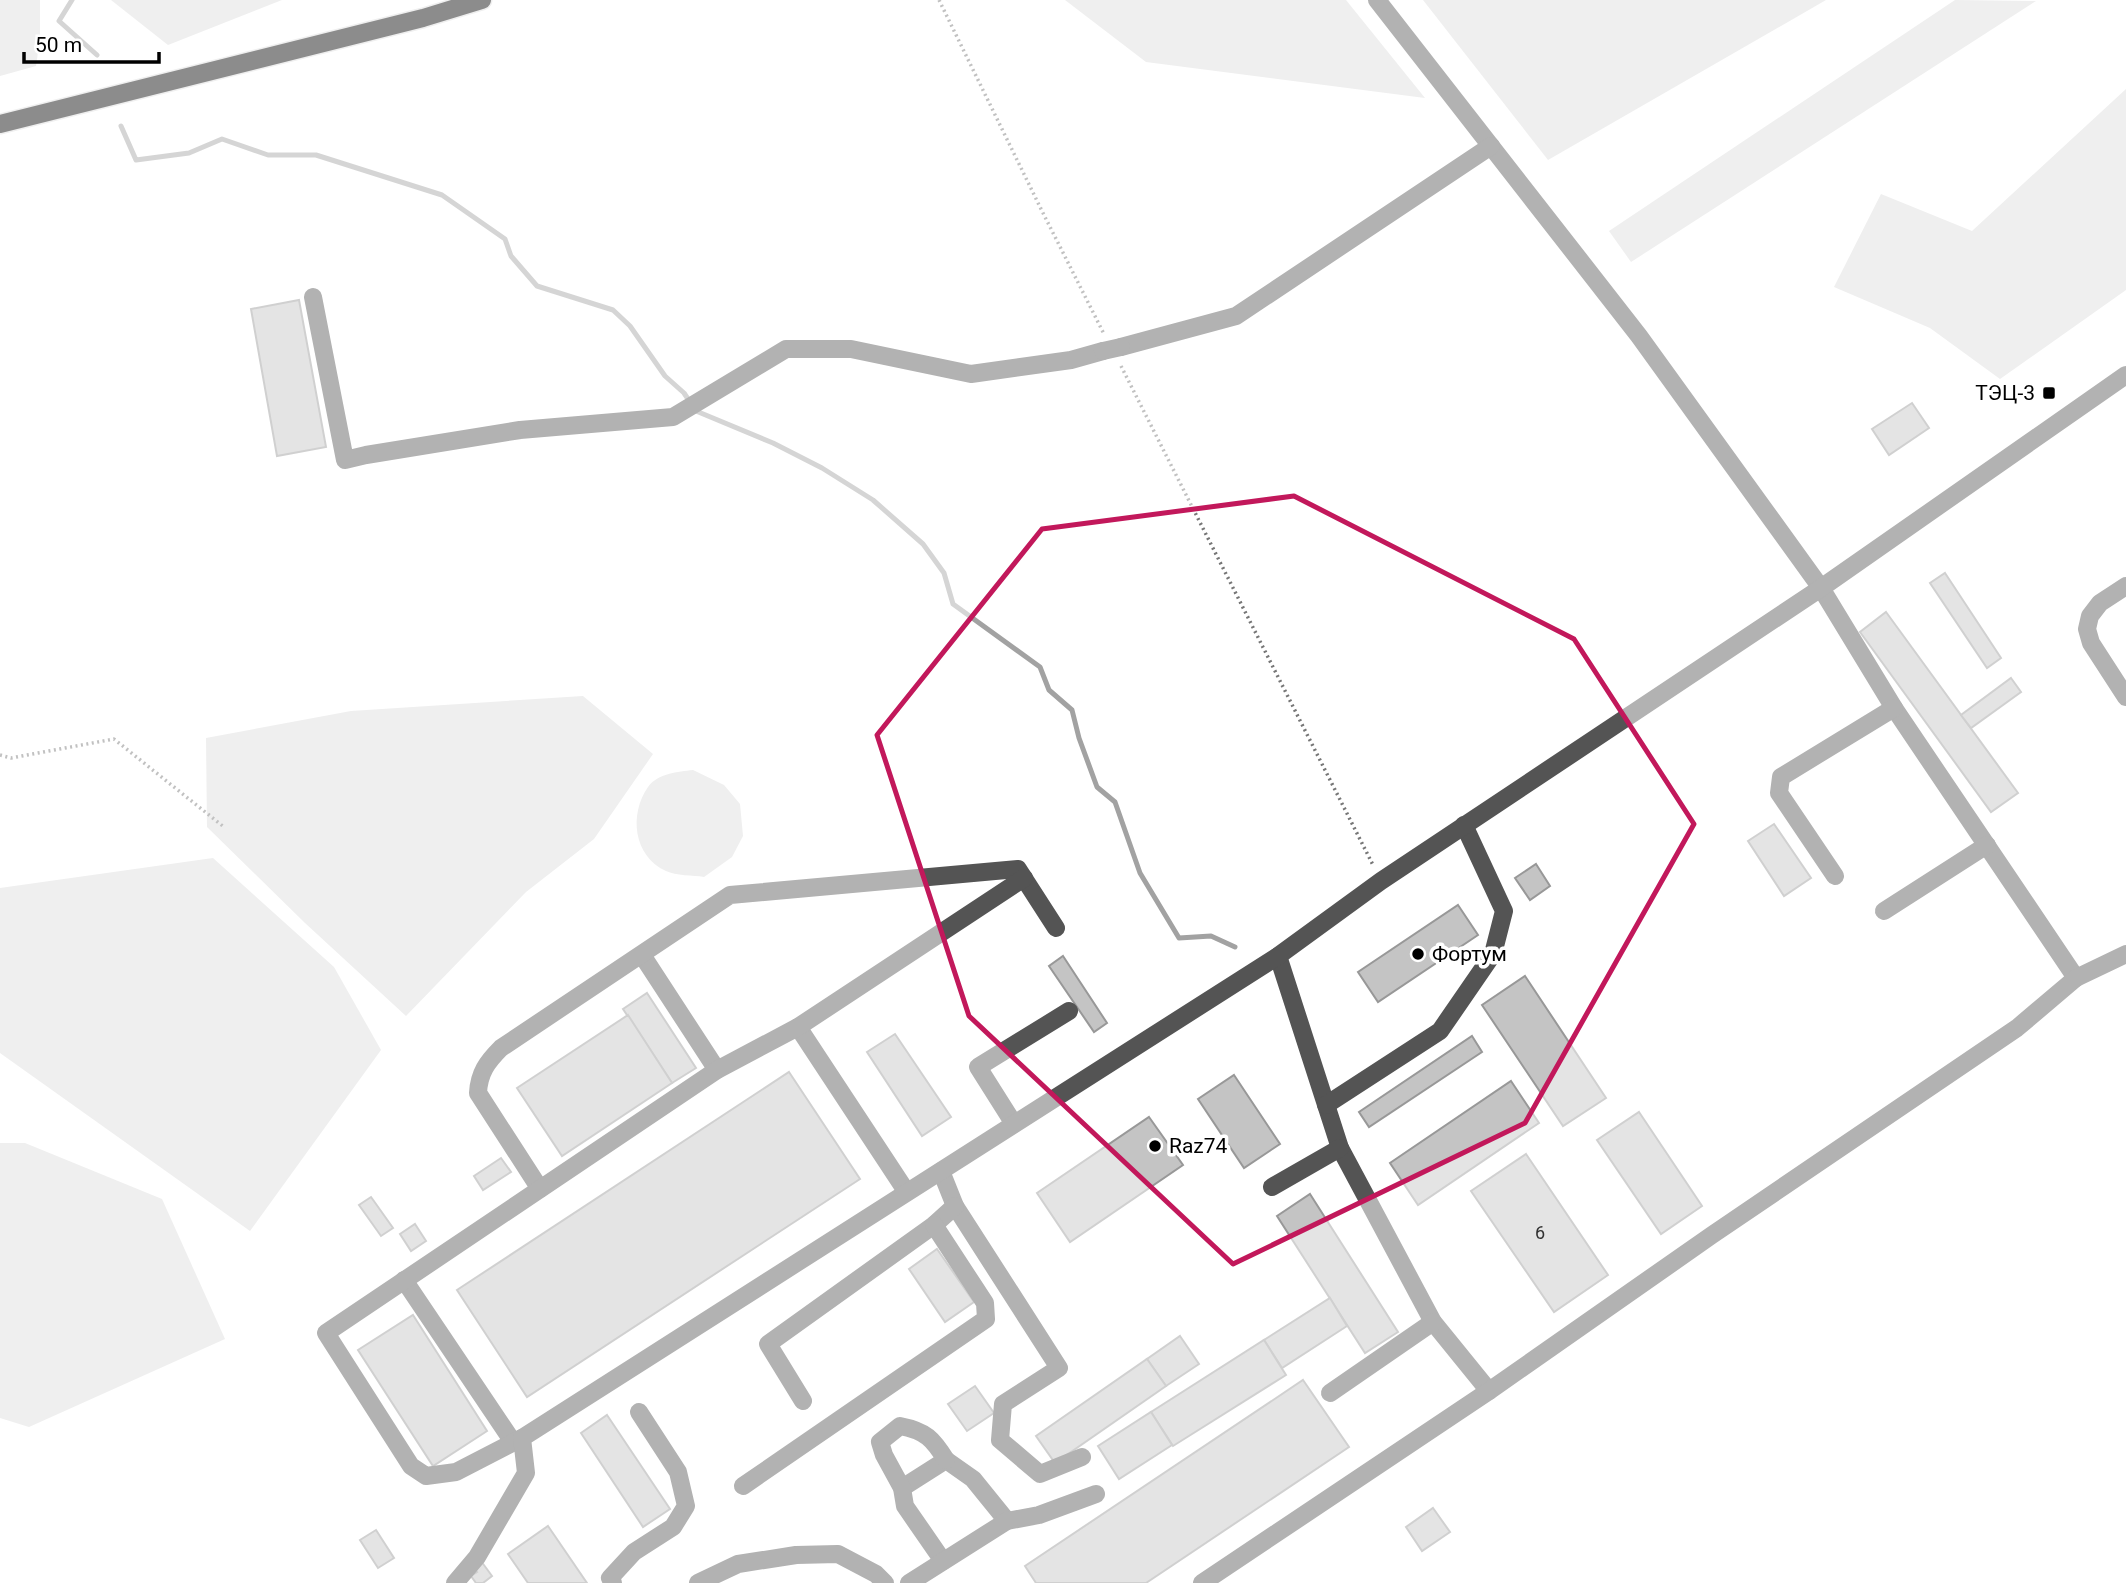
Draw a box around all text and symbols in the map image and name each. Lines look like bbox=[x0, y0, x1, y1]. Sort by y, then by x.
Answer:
scale bar bbox=[24, 21, 159, 65]
text: 50 m bbox=[35, 33, 82, 57]
place label: ТЭЦ-3 bbox=[1975, 381, 2035, 405]
marker: ТЭЦ-3 bbox=[2041, 385, 2057, 401]
place label: Фортум bbox=[1432, 942, 1507, 966]
marker: Фортум bbox=[1410, 946, 1426, 962]
place label: Raz74 bbox=[1169, 1134, 1228, 1158]
marker: Raz74 bbox=[1147, 1138, 1163, 1154]
house number: 6 bbox=[1535, 1222, 1545, 1243]

